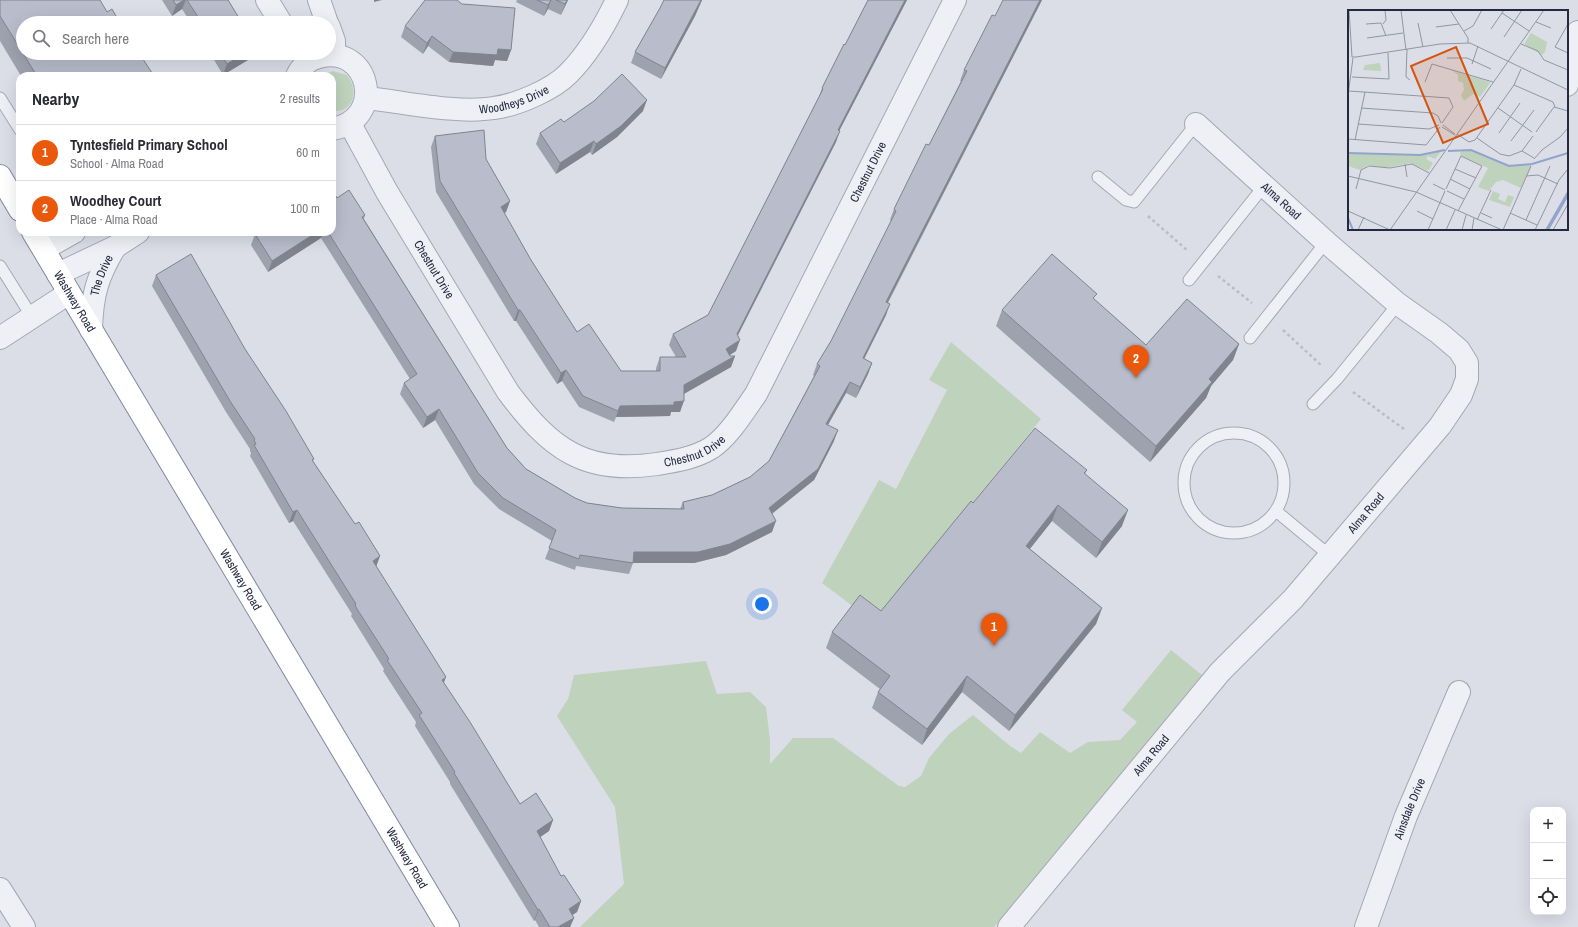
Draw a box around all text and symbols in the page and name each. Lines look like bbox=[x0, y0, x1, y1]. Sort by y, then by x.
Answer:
inset map bbox=[1348, 10, 1568, 230]
search box bbox=[16, 16, 336, 60]
icon: search bbox=[30, 27, 52, 49]
text: Search here bbox=[62, 28, 129, 49]
street label: Woodheys Drive bbox=[478, 82, 552, 118]
text: Nearby bbox=[32, 87, 79, 110]
text: 2 results bbox=[280, 90, 320, 107]
text: Tyntesfield Primary School bbox=[70, 134, 228, 155]
street label: Chestnut Drive bbox=[846, 139, 890, 205]
text: 1 bbox=[42, 144, 48, 161]
text: 60 m bbox=[296, 144, 320, 161]
text: School · Alma Road bbox=[70, 155, 164, 172]
street label: Alma Road bbox=[1257, 178, 1304, 223]
text: Woodhey Court bbox=[70, 190, 161, 211]
text: 2 bbox=[42, 200, 48, 217]
text: 100 m bbox=[290, 200, 320, 217]
text: Place · Alma Road bbox=[70, 211, 158, 228]
street label: Chestnut Drive bbox=[410, 237, 458, 302]
street label: The Drive bbox=[87, 252, 117, 297]
street label: Washway Road bbox=[50, 268, 99, 335]
pin: 2 bbox=[1123, 345, 1149, 378]
street label: Chestnut Drive bbox=[663, 432, 729, 471]
street label: Alma Road bbox=[1343, 489, 1388, 538]
street label: Washway Road bbox=[216, 546, 265, 613]
your location bbox=[752, 594, 772, 614]
pin: 1 bbox=[981, 613, 1007, 646]
street label: Alma Road bbox=[1129, 731, 1173, 780]
street label: Ainsdale Drive bbox=[1390, 776, 1429, 843]
map controls bbox=[1530, 807, 1566, 915]
button: + bbox=[1530, 807, 1566, 843]
street label: Washway Road bbox=[382, 824, 431, 891]
button: − bbox=[1530, 843, 1566, 879]
button: locate bbox=[1530, 879, 1566, 915]

